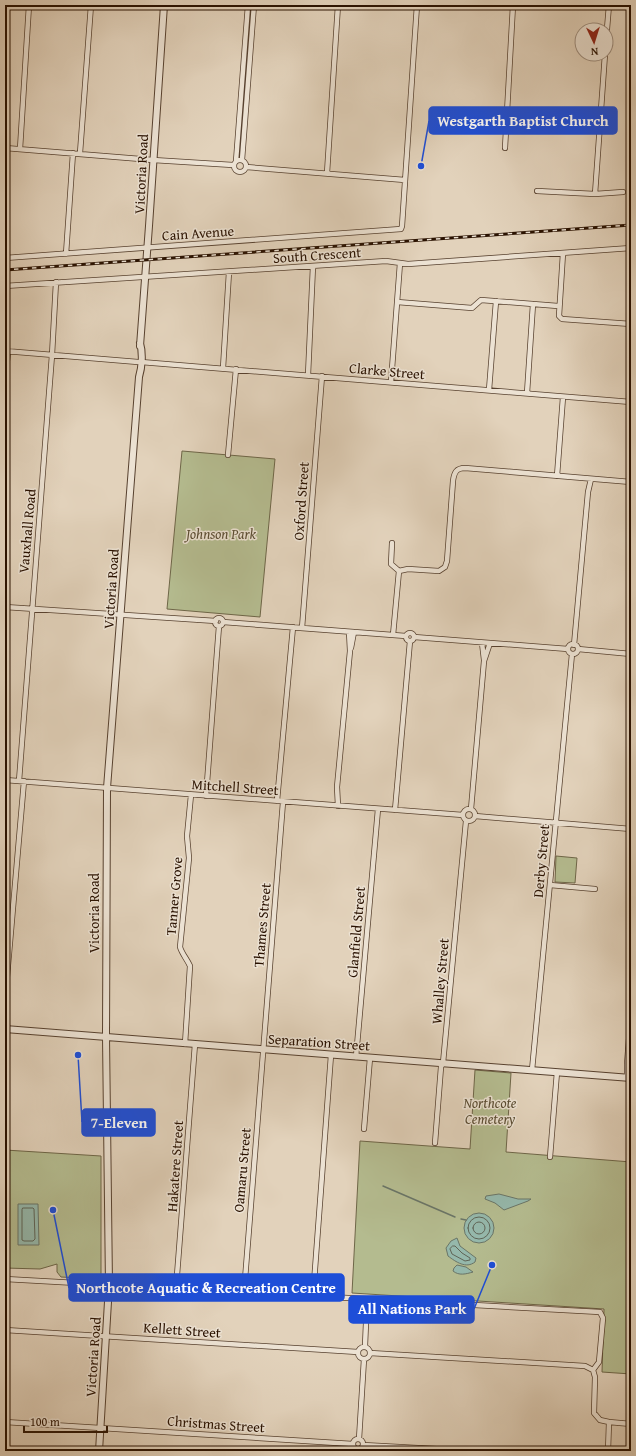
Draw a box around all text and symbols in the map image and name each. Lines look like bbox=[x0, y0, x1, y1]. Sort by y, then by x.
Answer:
north arrow bbox=[574, 22, 614, 62]
text: N bbox=[590, 44, 599, 60]
callout: Westgarth Baptist Church bbox=[429, 107, 617, 134]
text: Westgarth Baptist Church bbox=[437, 110, 609, 131]
street label: Victoria Road bbox=[129, 133, 153, 215]
street label: Cain Avenue bbox=[161, 220, 235, 245]
street label: South Crescent bbox=[272, 242, 362, 268]
street label: Clarke Street bbox=[348, 358, 426, 384]
street label: Oxford Street bbox=[288, 461, 314, 541]
street label: Vauxhall Road bbox=[13, 488, 41, 574]
park label: Johnson Park bbox=[184, 524, 257, 544]
street label: Victoria Road bbox=[98, 548, 124, 630]
street label: Mitchell Street bbox=[191, 774, 279, 800]
street label: Derby Street bbox=[528, 823, 554, 899]
street label: Tanner Grove bbox=[161, 855, 187, 936]
street label: Victoria Road bbox=[84, 872, 104, 953]
street label: Thames Street bbox=[248, 882, 276, 968]
street label: Glanfield Street bbox=[342, 885, 370, 978]
street label: Whalley Street bbox=[426, 937, 454, 1025]
street label: Separation Street bbox=[267, 1028, 371, 1056]
park label: Northcote Cemetery bbox=[464, 1093, 517, 1129]
callout: 7-Eleven bbox=[82, 1109, 155, 1136]
text: 7-Eleven bbox=[91, 1112, 148, 1133]
street label: Hakatere Street bbox=[162, 1119, 188, 1212]
street label: Oamaru Street bbox=[228, 1127, 256, 1213]
callout: Northcote Aquatic & Recreation Centre bbox=[69, 1274, 344, 1301]
text: Northcote Aquatic & Recreation Centre bbox=[76, 1277, 336, 1298]
callout: All Nations Park bbox=[349, 1296, 474, 1323]
text: All Nations Park bbox=[358, 1298, 467, 1319]
street label: Victoria Road bbox=[80, 1316, 106, 1398]
street label: Kellett Street bbox=[143, 1317, 221, 1343]
scale bar bbox=[24, 1408, 107, 1434]
street label: Christmas Street bbox=[167, 1411, 266, 1437]
text: 100 m bbox=[30, 1413, 60, 1430]

